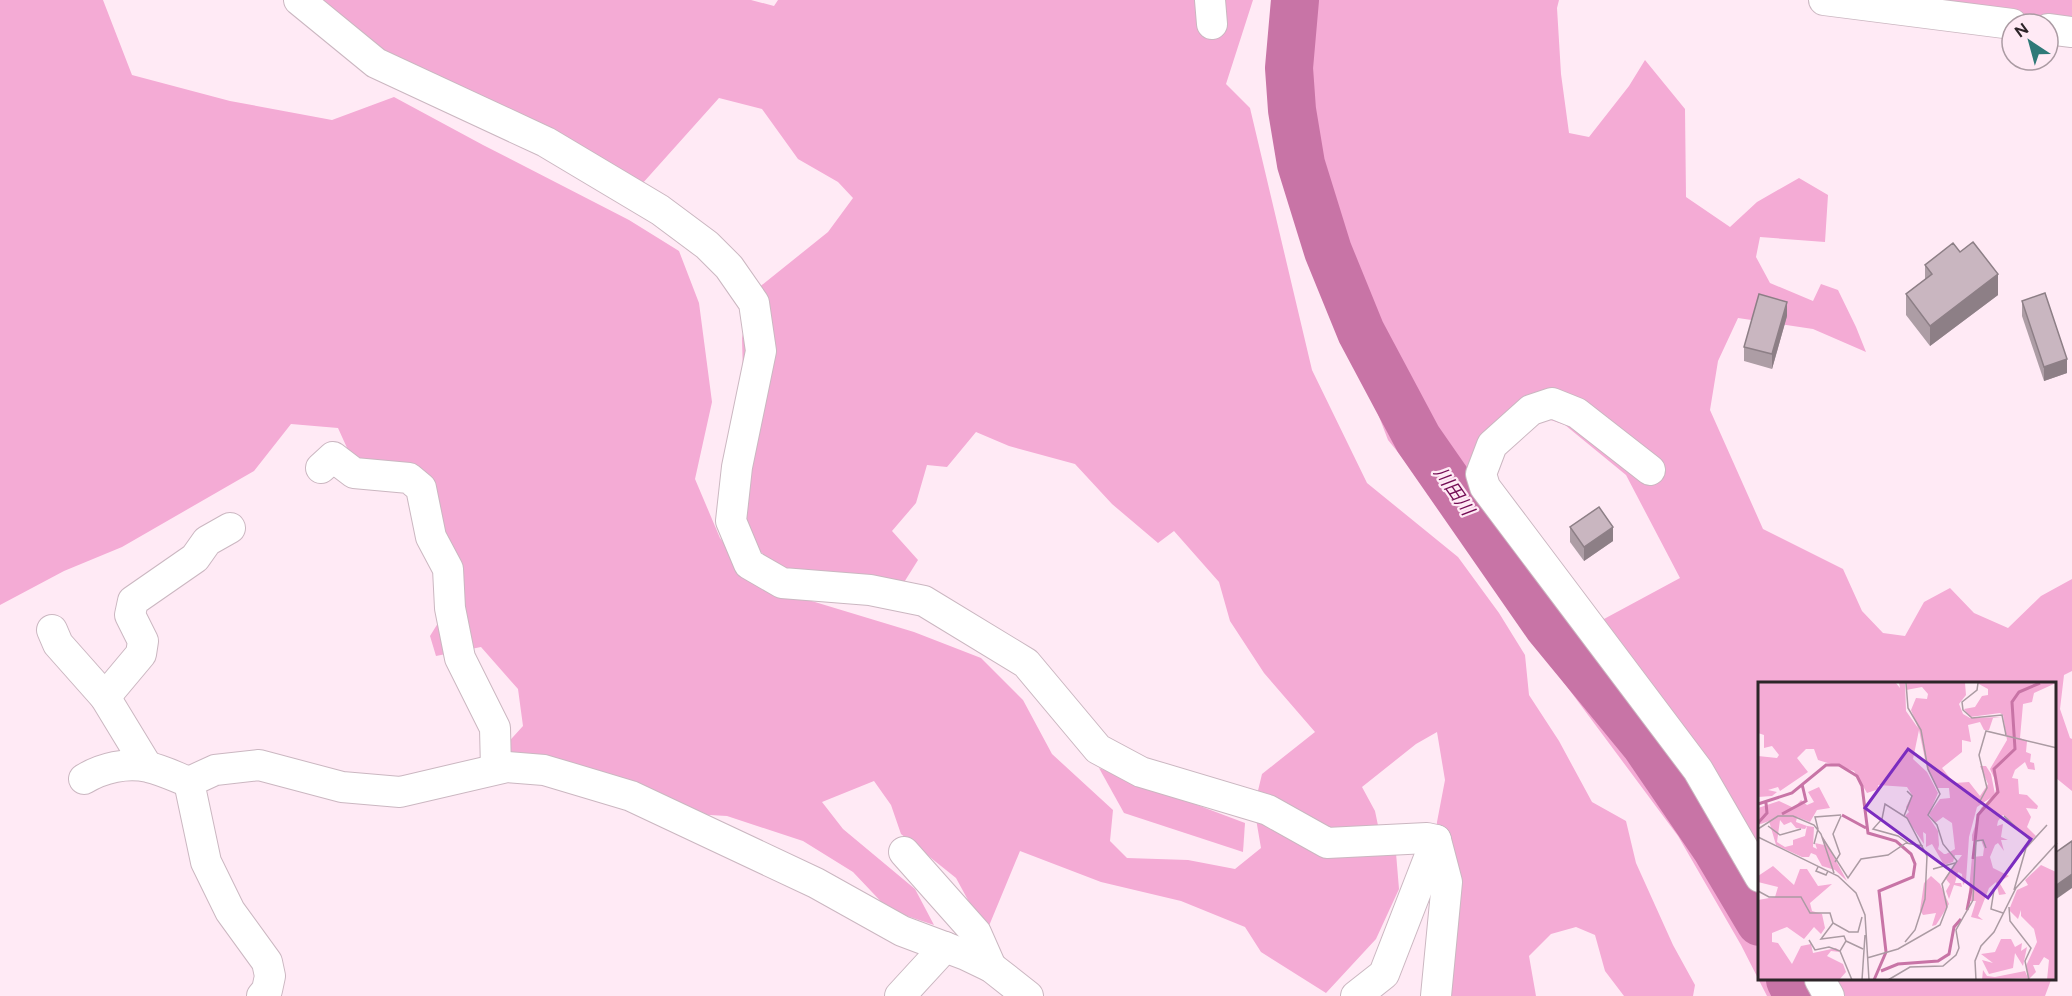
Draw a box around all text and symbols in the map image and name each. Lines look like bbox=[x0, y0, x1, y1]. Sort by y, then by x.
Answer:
north arrow bbox=[2000, 12, 2060, 72]
text: N bbox=[2011, 19, 2032, 42]
water label: 川田川 bbox=[1430, 463, 1480, 521]
inset map bbox=[1758, 682, 2057, 981]

